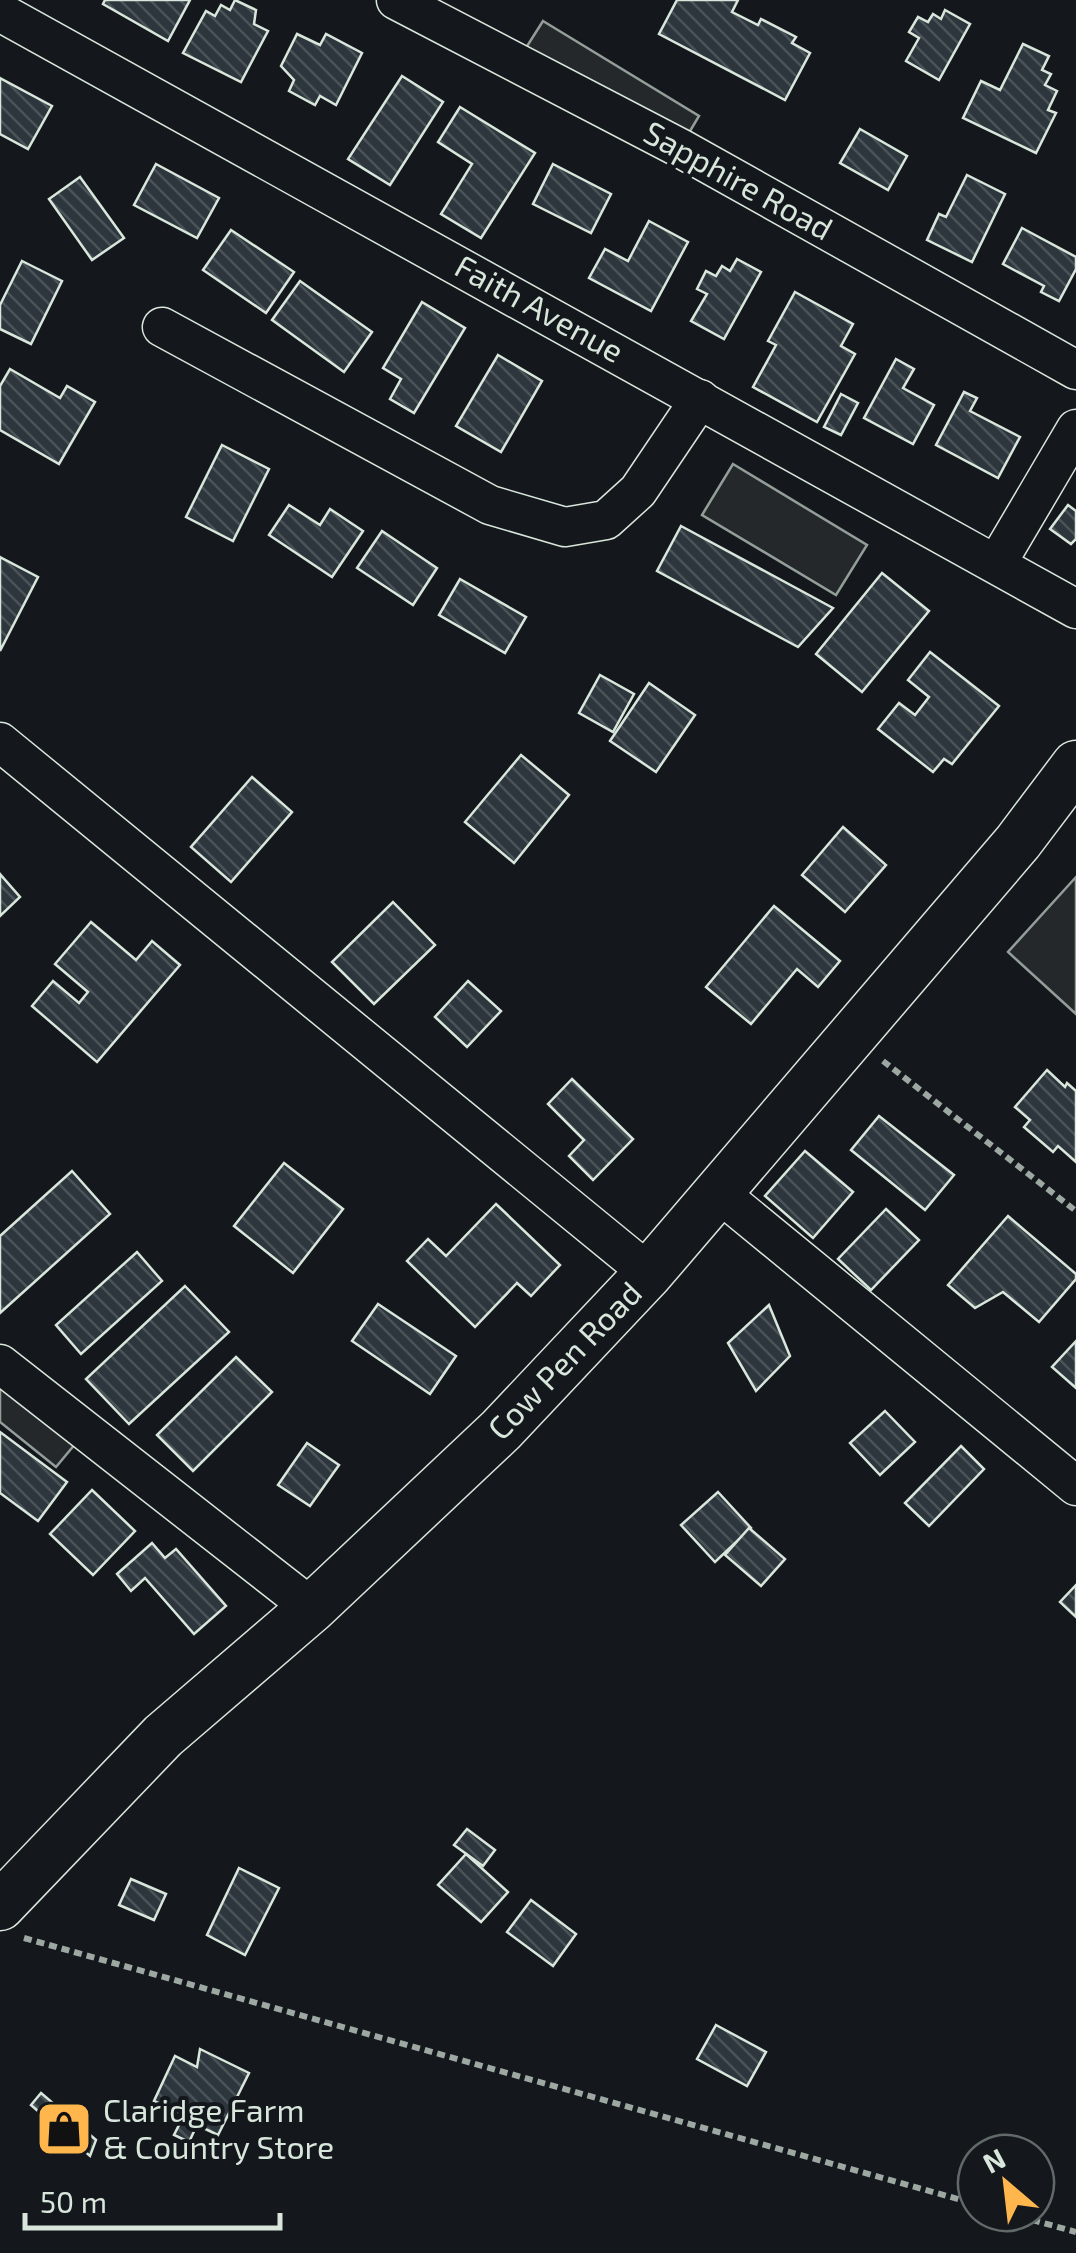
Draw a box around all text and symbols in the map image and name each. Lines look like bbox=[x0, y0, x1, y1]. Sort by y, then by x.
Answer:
street label: Sapphire Road bbox=[638, 112, 840, 247]
street label: Faith Avenue bbox=[449, 245, 631, 369]
street label: Cow Pen Road bbox=[479, 1273, 648, 1446]
place label: Claridge Farm & Country Store bbox=[103, 2090, 334, 2165]
shop icon: Claridge Farm & Country Store bbox=[34, 2099, 94, 2159]
north arrow bbox=[956, 2133, 1056, 2233]
text: N bbox=[977, 2140, 1011, 2180]
scale bar bbox=[25, 2168, 280, 2230]
text: 50 m bbox=[40, 2183, 107, 2219]

